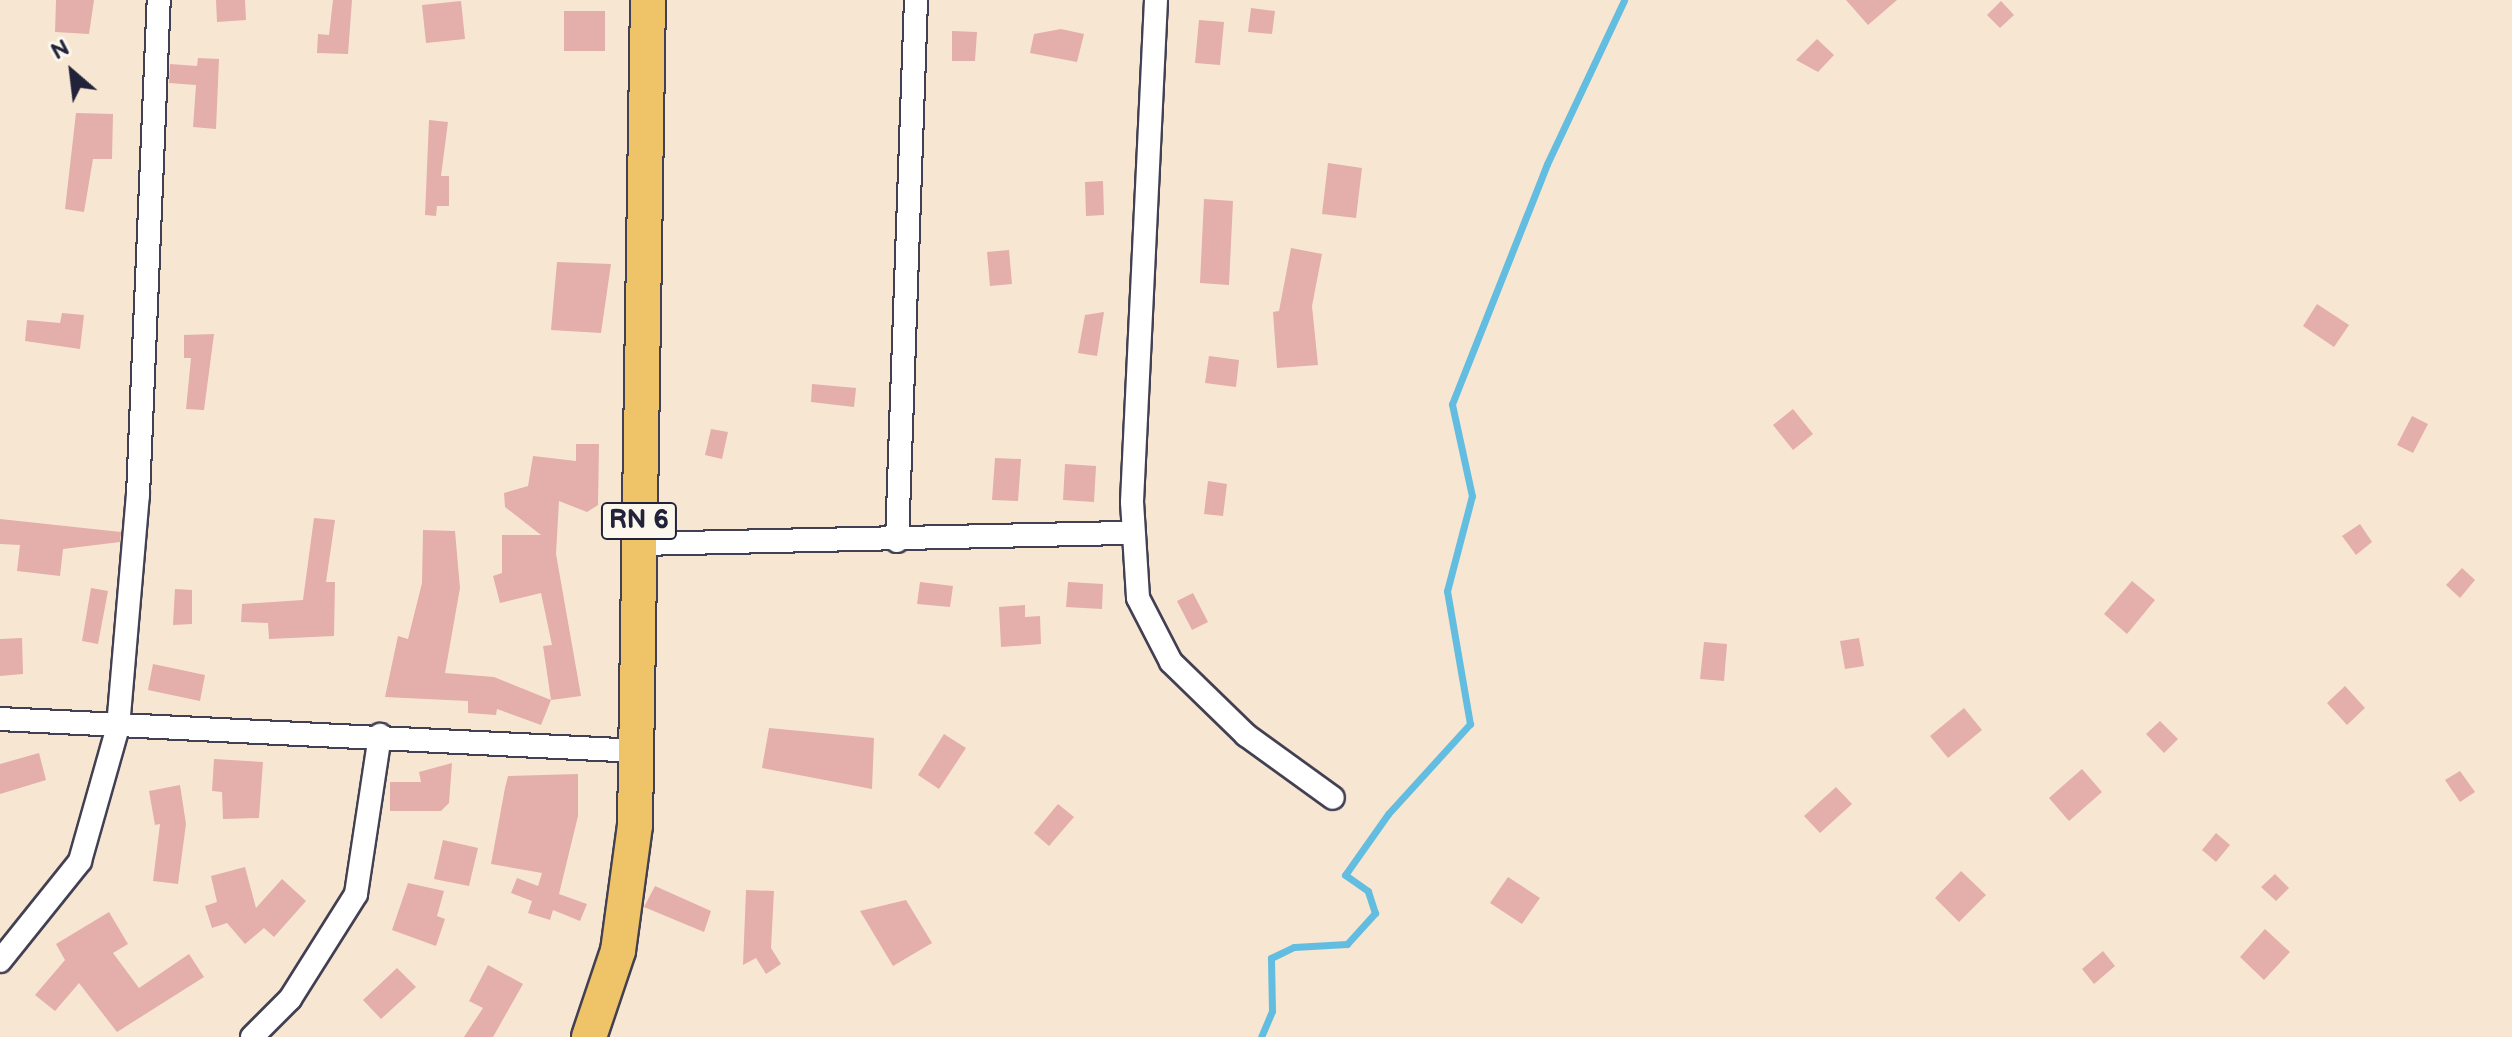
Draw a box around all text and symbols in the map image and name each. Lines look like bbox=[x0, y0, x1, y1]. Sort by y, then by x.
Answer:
north arrow bbox=[32, 32, 112, 112]
text: N bbox=[47, 35, 74, 66]
road number: RN 6 bbox=[599, 499, 679, 543]

